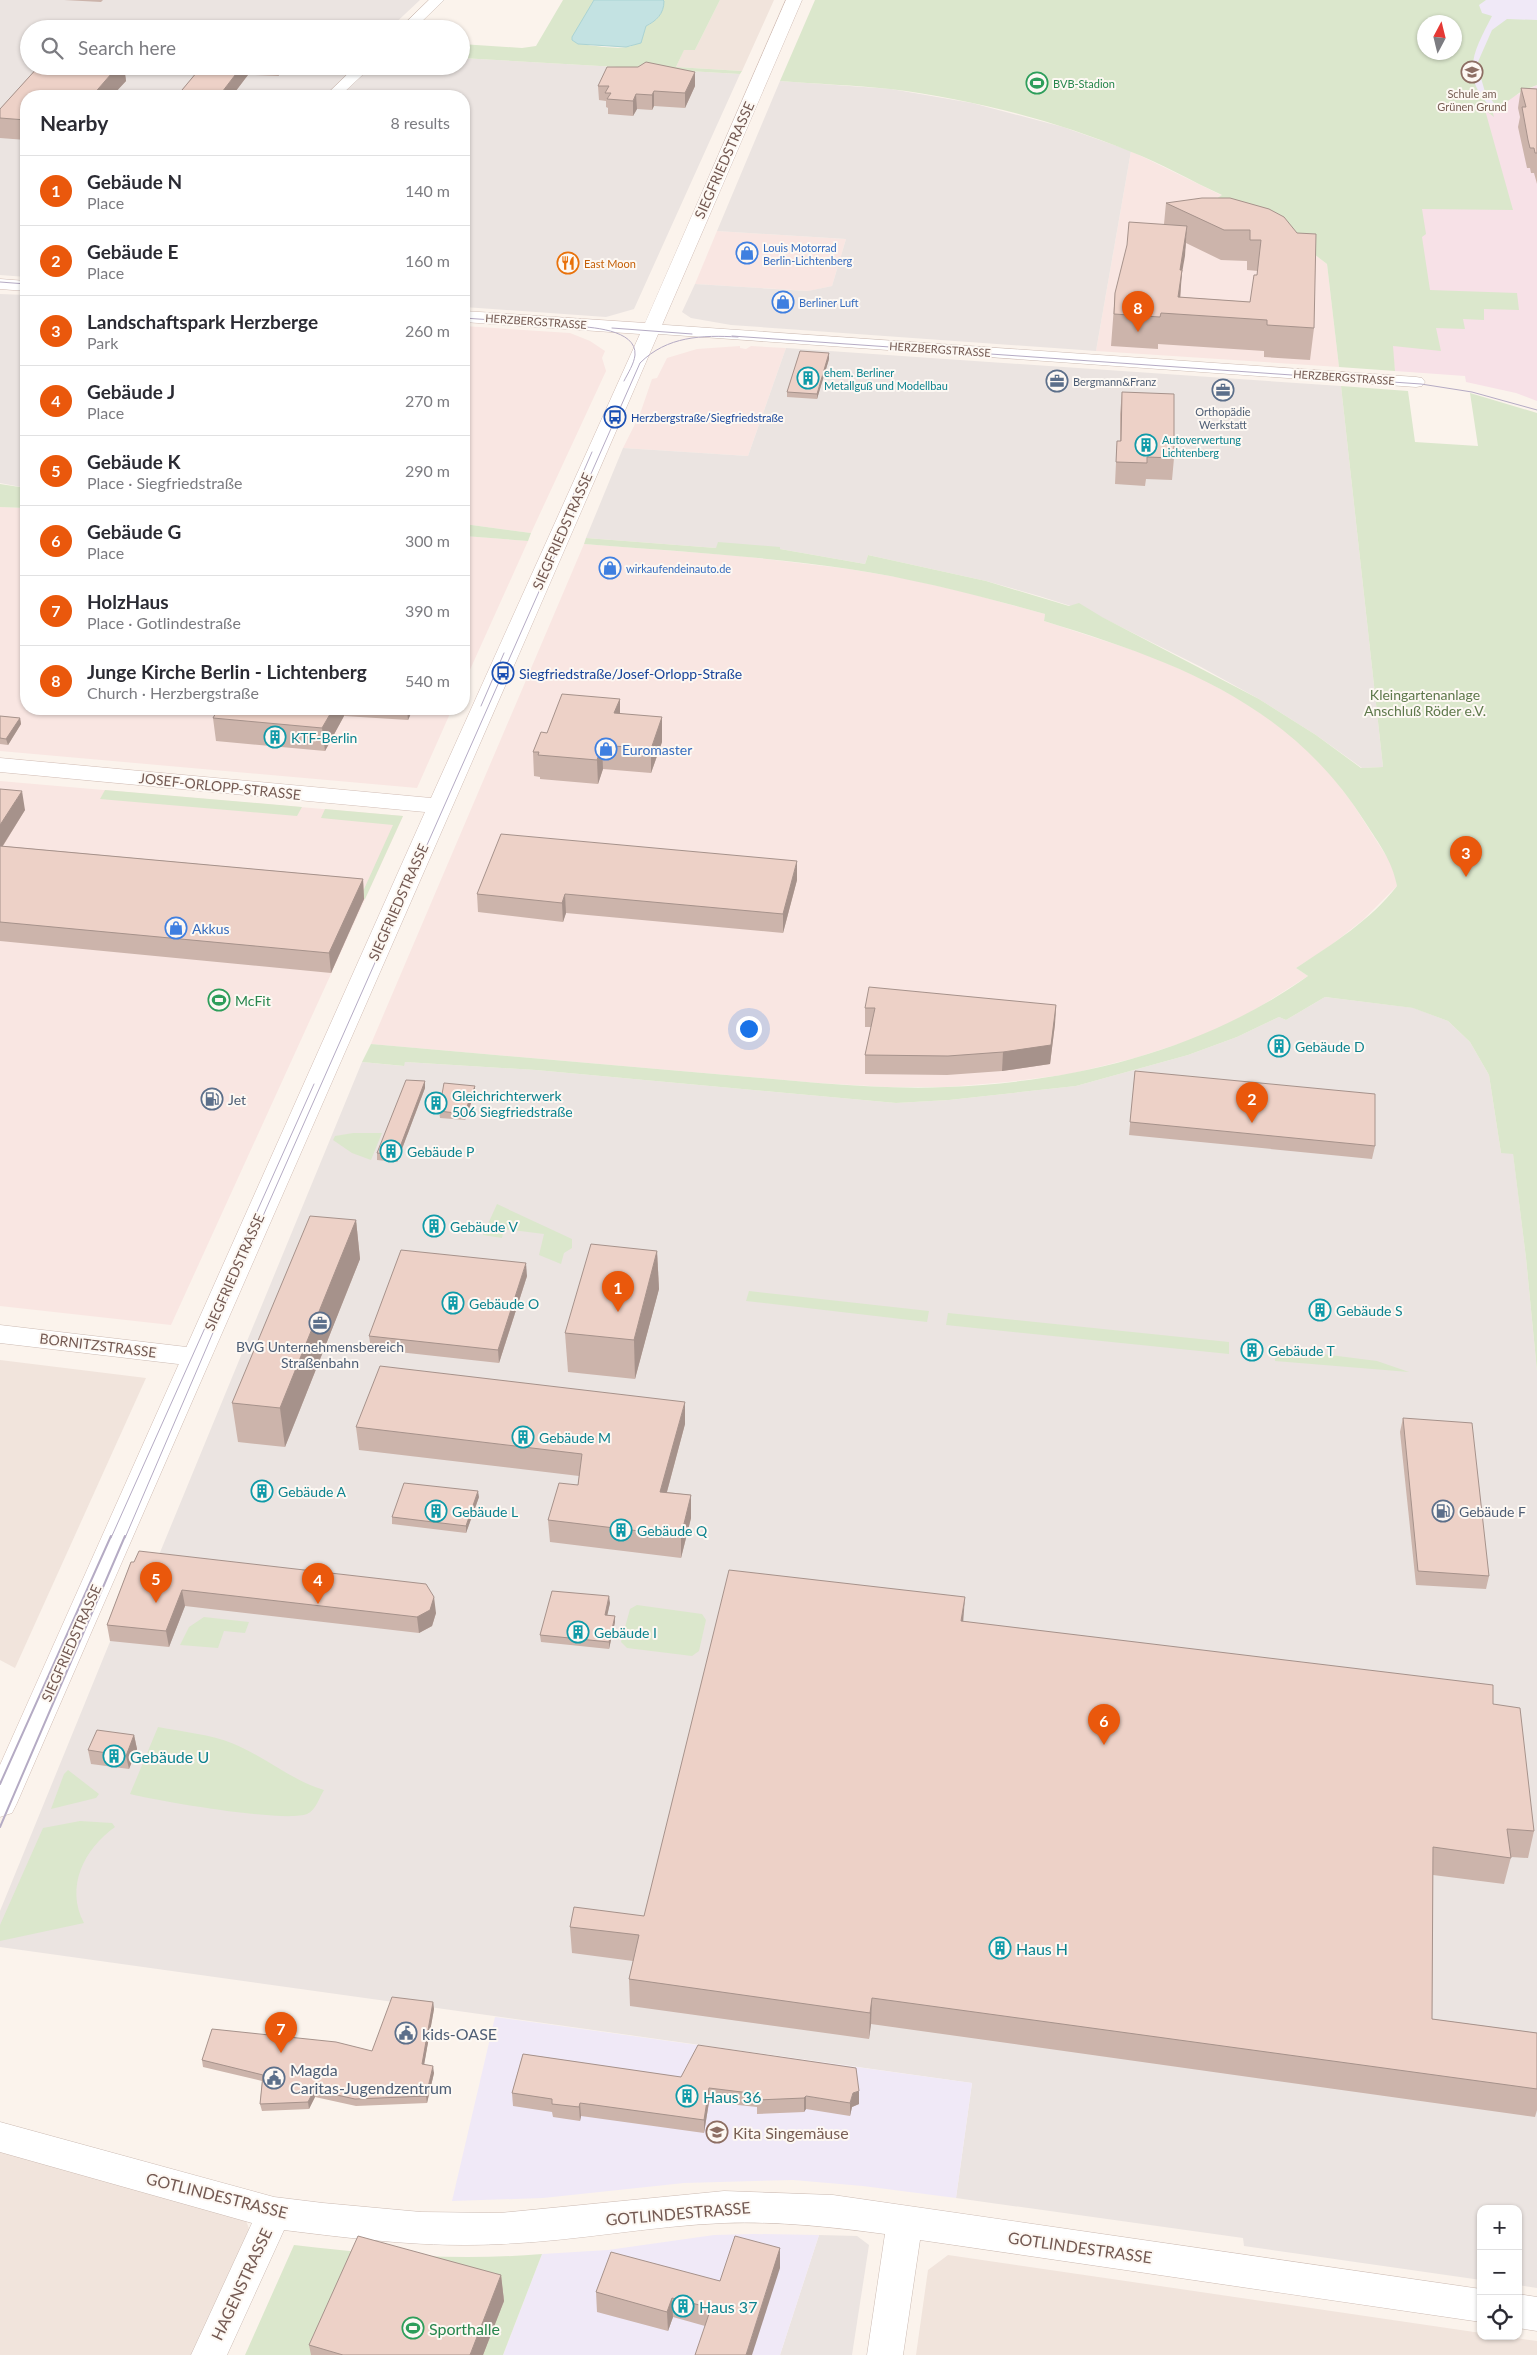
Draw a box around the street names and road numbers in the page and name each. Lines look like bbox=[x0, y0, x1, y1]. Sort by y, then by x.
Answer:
street label: SIEGFRIEDSTRASSE bbox=[691, 99, 757, 221]
street label: HERZBERGSTRASSE bbox=[485, 311, 587, 331]
street label: HERZBERGSTRASSE bbox=[889, 339, 991, 359]
street label: HERZBERGSTRASSE bbox=[1293, 367, 1395, 387]
street label: SIEGFRIEDSTRASSE bbox=[529, 470, 595, 592]
street label: JOSEF-ORLOPP-STRASSE bbox=[138, 769, 302, 803]
street label: SIEGFRIEDSTRASSE bbox=[365, 841, 431, 963]
street label: SIEGFRIEDSTRASSE bbox=[201, 1211, 267, 1333]
street label: BORNITZSTRASSE bbox=[39, 1329, 157, 1361]
street label: SIEGFRIEDSTRASSE bbox=[38, 1582, 104, 1704]
street label: GOTLINDESTRASSE bbox=[144, 2168, 290, 2222]
street label: GOTLINDESTRASSE bbox=[605, 2197, 751, 2229]
street label: HAGENSTRASSE bbox=[207, 2225, 275, 2343]
street label: GOTLINDESTRASSE bbox=[1007, 2227, 1153, 2267]

